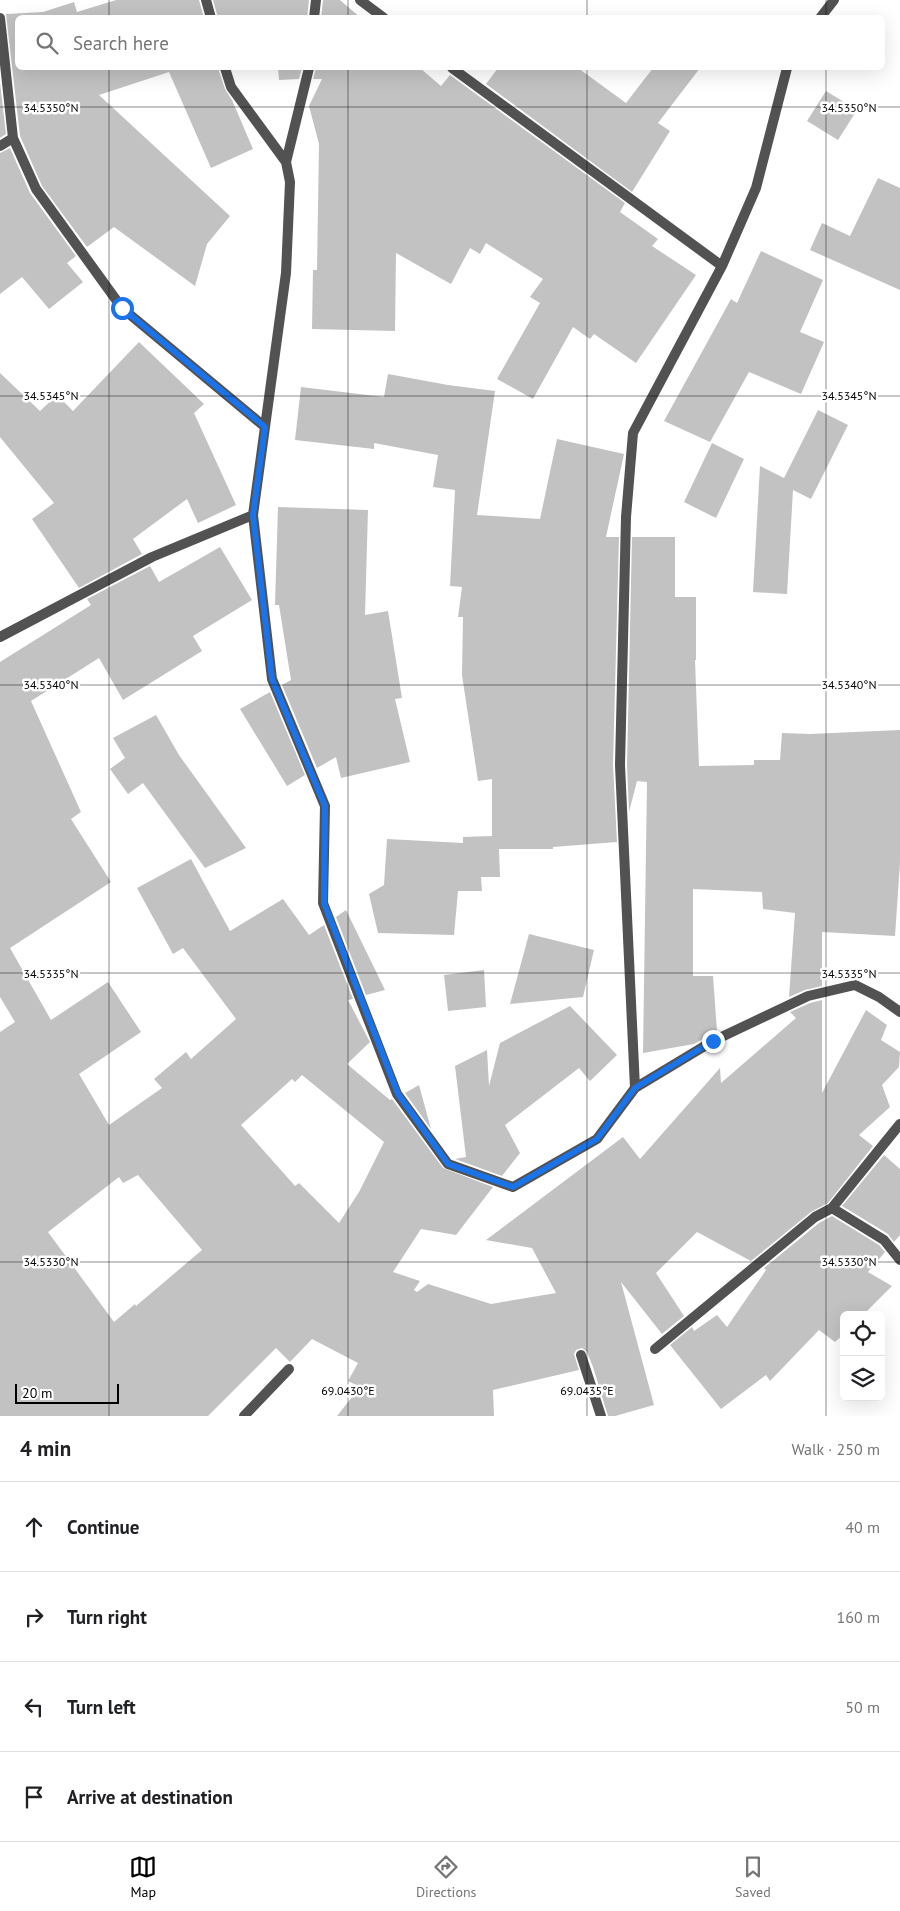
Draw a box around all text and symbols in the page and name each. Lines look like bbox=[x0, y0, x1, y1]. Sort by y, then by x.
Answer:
search box bbox=[15, 15, 885, 70]
icon: search bbox=[33, 29, 61, 57]
text: Search here bbox=[73, 31, 169, 55]
text: 34.5350°N bbox=[24, 100, 78, 115]
text: 34.5350°N bbox=[822, 100, 876, 115]
route start bbox=[111, 297, 134, 320]
text: 34.5345°N bbox=[24, 388, 78, 403]
text: 34.5345°N bbox=[822, 388, 876, 403]
text: 34.5340°N bbox=[24, 677, 78, 692]
text: 34.5340°N bbox=[822, 677, 876, 692]
text: 34.5335°N bbox=[24, 966, 78, 981]
text: 34.5335°N bbox=[822, 966, 876, 981]
route end bbox=[702, 1030, 725, 1053]
text: 34.5330°N bbox=[24, 1254, 78, 1269]
text: 34.5330°N bbox=[822, 1254, 876, 1269]
map controls bbox=[840, 1311, 885, 1401]
button: locate bbox=[840, 1311, 885, 1356]
button: layers bbox=[840, 1356, 885, 1401]
scale bar bbox=[15, 1381, 119, 1404]
text: 69.0430°E bbox=[321, 1383, 375, 1398]
text: 69.0435°E bbox=[560, 1383, 614, 1398]
text: 20 m bbox=[22, 1384, 52, 1402]
text: 4 min bbox=[20, 1435, 71, 1462]
text: Walk · 250 m bbox=[791, 1439, 880, 1459]
icon: ahead bbox=[20, 1513, 48, 1541]
text: Continue bbox=[67, 1515, 139, 1539]
text: 40 m bbox=[845, 1517, 880, 1537]
icon: right bbox=[20, 1603, 48, 1631]
text: Turn right bbox=[67, 1605, 147, 1629]
text: 160 m bbox=[837, 1607, 880, 1627]
icon: left bbox=[20, 1693, 48, 1721]
text: Turn left bbox=[67, 1695, 136, 1719]
text: 50 m bbox=[845, 1697, 880, 1717]
icon: arrive bbox=[20, 1783, 48, 1811]
text: Arrive at destination bbox=[67, 1785, 233, 1809]
tab: Map bbox=[129, 1853, 157, 1901]
tab: Directions bbox=[416, 1853, 476, 1901]
tab: Saved bbox=[735, 1853, 771, 1901]

